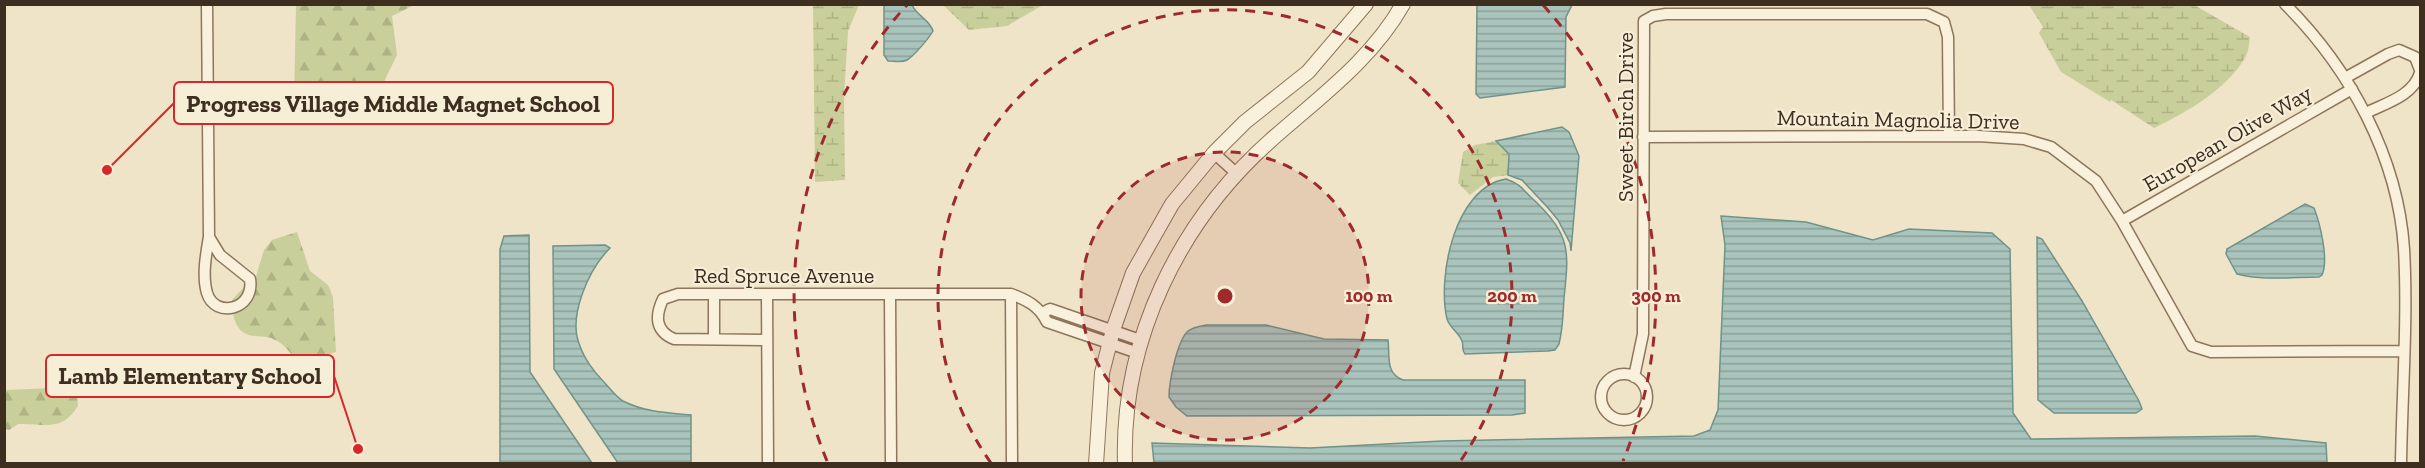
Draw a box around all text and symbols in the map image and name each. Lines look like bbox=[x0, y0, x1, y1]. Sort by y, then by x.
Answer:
street label: Sweet Birch Drive bbox=[1612, 32, 1639, 202]
street label: European Olive Way bbox=[2138, 79, 2317, 198]
callout: Progress Village Middle Magnet School bbox=[174, 82, 613, 124]
text: Progress Village Middle Magnet School bbox=[186, 89, 600, 118]
street label: Mountain Magnolia Drive bbox=[1776, 104, 2020, 135]
street label: Red Spruce Avenue bbox=[694, 262, 874, 289]
text: 100 m bbox=[1345, 285, 1393, 307]
text: 200 m bbox=[1487, 285, 1537, 307]
text: 300 m bbox=[1631, 285, 1681, 307]
centre of rings bbox=[1215, 286, 1235, 306]
callout: Lamb Elementary School bbox=[46, 355, 334, 397]
text: Lamb Elementary School bbox=[58, 361, 322, 390]

